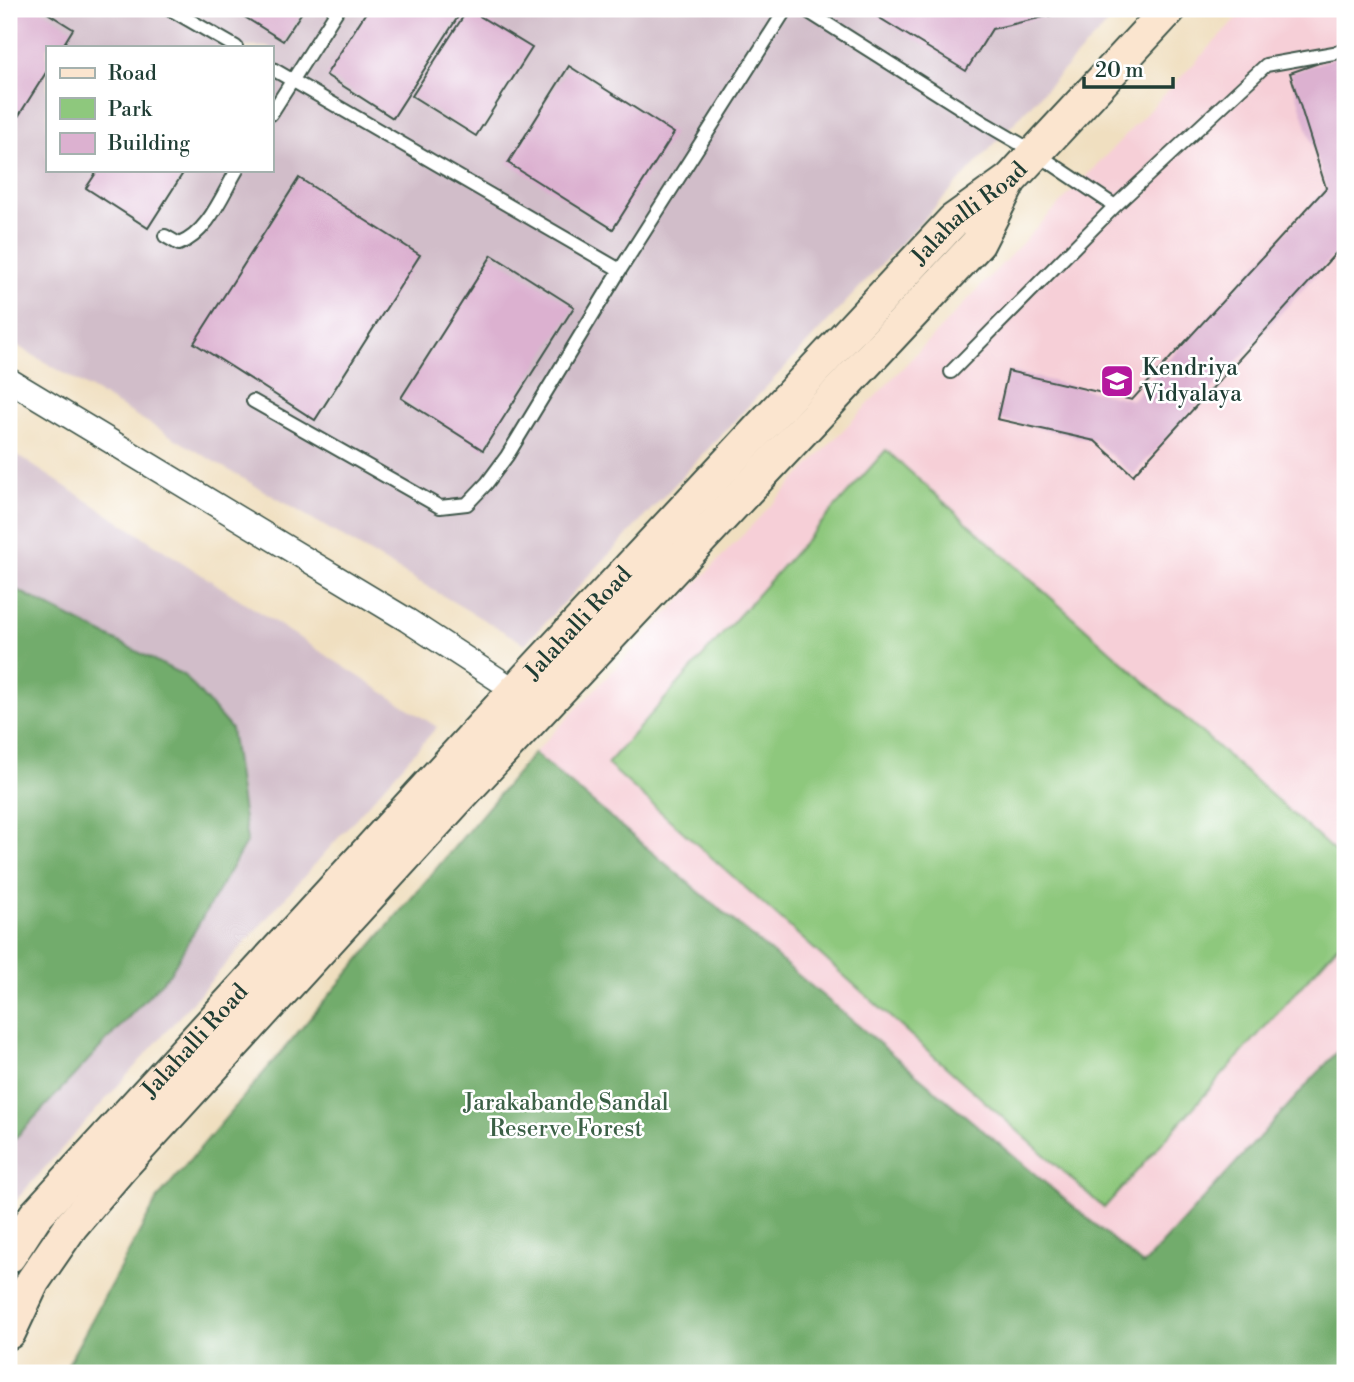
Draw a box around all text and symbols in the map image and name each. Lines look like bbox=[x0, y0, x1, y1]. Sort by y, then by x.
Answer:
legend bbox=[46, 46, 273, 172]
scale bar bbox=[1084, 46, 1174, 90]
text: 20 m bbox=[1095, 58, 1144, 84]
text: Road bbox=[108, 61, 157, 87]
text: Park bbox=[108, 97, 153, 123]
text: Building bbox=[107, 131, 190, 157]
street label: Jalahalli Road bbox=[905, 156, 1034, 271]
place label: Kendriya Vidyalaya bbox=[1141, 354, 1242, 408]
school or university icon: Kendriya Vidyalaya bbox=[1098, 362, 1136, 400]
street label: Jalahalli Road bbox=[518, 561, 638, 686]
street label: Jalahalli Road bbox=[135, 978, 254, 1104]
park label: Jarakabande Sandal Reserve Forest bbox=[462, 1089, 669, 1143]

